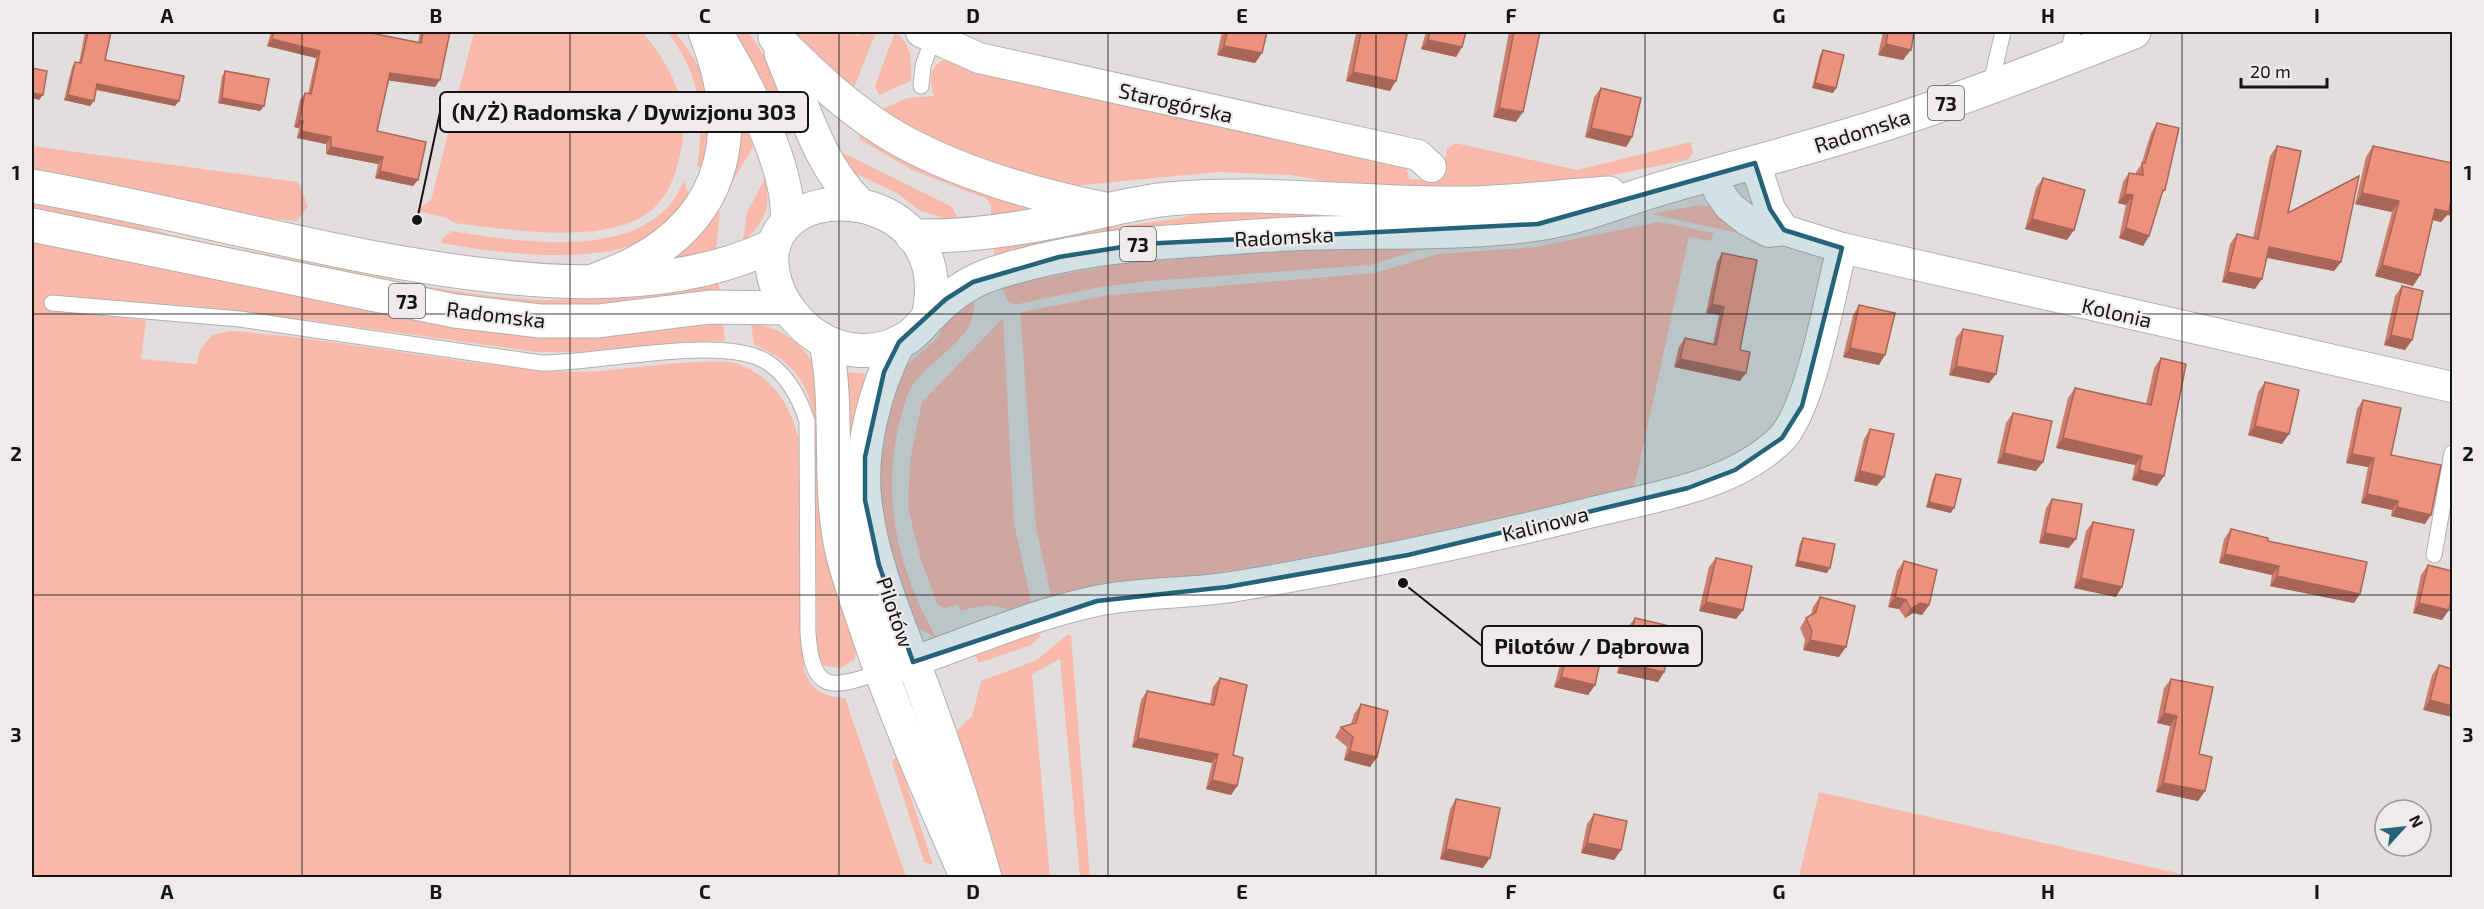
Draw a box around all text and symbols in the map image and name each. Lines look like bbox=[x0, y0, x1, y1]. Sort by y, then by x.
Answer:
text: A bbox=[160, 3, 174, 27]
text: B bbox=[430, 3, 442, 27]
text: C bbox=[699, 3, 711, 27]
text: D bbox=[966, 3, 980, 27]
text: E bbox=[1236, 3, 1248, 27]
text: F bbox=[1505, 3, 1517, 27]
text: G bbox=[1773, 3, 1785, 27]
text: H bbox=[2041, 3, 2055, 27]
text: I bbox=[2314, 3, 2320, 27]
scale bar bbox=[2241, 51, 2326, 89]
text: 20 m bbox=[2250, 60, 2291, 82]
street label: Starogórska bbox=[1117, 77, 1235, 127]
road number: 73 bbox=[1928, 86, 1964, 120]
callout: (N/Ż) Radomska / Dywizjonu 303 bbox=[440, 92, 808, 132]
text: (N/Ż) Radomska / Dywizjonu 303 bbox=[452, 98, 796, 125]
street label: Radomska bbox=[1811, 103, 1913, 157]
text: 1 bbox=[12, 160, 20, 184]
text: 1 bbox=[2464, 160, 2472, 184]
street label: Radomska bbox=[1234, 221, 1334, 251]
road number: 73 bbox=[1120, 227, 1156, 261]
road number: 73 bbox=[389, 284, 425, 318]
street label: Kolonia bbox=[2080, 292, 2154, 332]
street label: Radomska bbox=[445, 296, 547, 332]
text: 2 bbox=[10, 441, 22, 465]
text: 2 bbox=[2462, 441, 2474, 465]
street label: Kalinowa bbox=[1499, 500, 1591, 546]
street label: Pilotów bbox=[872, 573, 920, 651]
callout: Pilotów / Dąbrowa bbox=[1482, 626, 1702, 666]
text: Pilotów / Dąbrowa bbox=[1494, 632, 1690, 659]
text: 3 bbox=[10, 722, 22, 746]
text: 3 bbox=[2462, 722, 2474, 746]
north arrow bbox=[2373, 798, 2433, 858]
text: N bbox=[2406, 811, 2428, 830]
text: A bbox=[160, 879, 174, 903]
text: B bbox=[430, 879, 442, 903]
text: C bbox=[699, 879, 711, 903]
text: D bbox=[966, 879, 980, 903]
text: E bbox=[1236, 879, 1248, 903]
text: F bbox=[1505, 879, 1517, 903]
text: G bbox=[1773, 879, 1785, 903]
text: H bbox=[2041, 879, 2055, 903]
text: I bbox=[2314, 879, 2320, 903]

